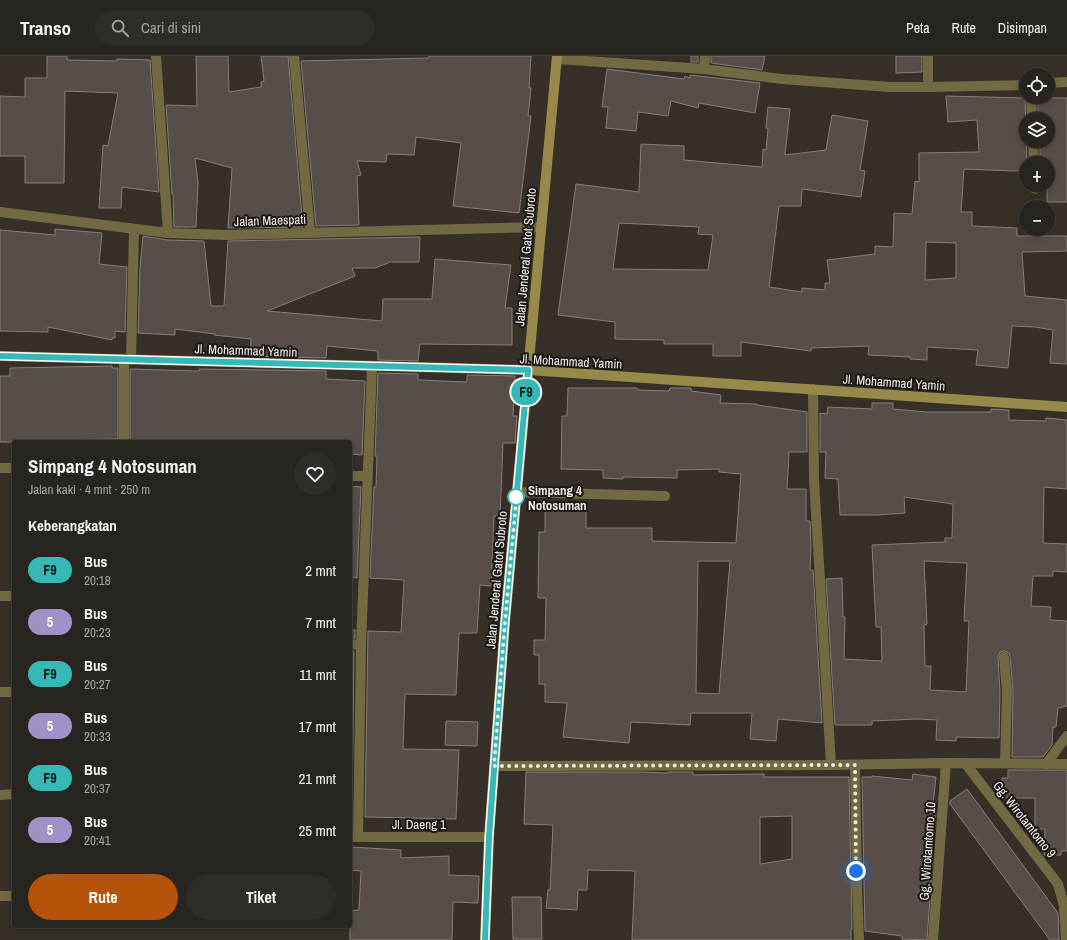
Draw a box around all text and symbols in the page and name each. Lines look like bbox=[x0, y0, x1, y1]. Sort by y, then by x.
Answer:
search box bbox=[95, 10, 375, 46]
text: Transo bbox=[20, 15, 71, 41]
icon: search bbox=[109, 17, 131, 39]
text: Cari di sini bbox=[141, 17, 201, 38]
text: Peta bbox=[906, 19, 930, 37]
text: Rute bbox=[952, 19, 976, 37]
text: Disimpan bbox=[998, 19, 1047, 37]
map controls bbox=[1019, 68, 1055, 236]
button: locate bbox=[1019, 68, 1055, 104]
button: layers bbox=[1019, 112, 1055, 148]
button: + bbox=[1019, 156, 1055, 192]
street label: Jalan Jenderal Gatot Subroto bbox=[511, 187, 540, 327]
button: − bbox=[1019, 200, 1055, 236]
street label: Jalan Maespati bbox=[234, 211, 306, 230]
street label: Jl. Mohammad Yamin bbox=[194, 340, 298, 361]
street label: Jl. Mohammad Yamin bbox=[519, 350, 623, 373]
street label: Jl. Mohammad Yamin bbox=[842, 370, 946, 395]
line badge: F9 bbox=[508, 379, 544, 405]
text: F9 bbox=[519, 383, 533, 401]
text: Simpang 4 Notosuman bbox=[28, 453, 197, 479]
button: heart bbox=[294, 453, 336, 495]
text: Jalan kaki · 4 mnt · 250 m bbox=[28, 481, 150, 498]
place label: Simpang 4 Notosuman bbox=[528, 482, 587, 514]
marker: Simpang 4 Notosuman bbox=[507, 488, 525, 506]
street label: Jalan Jenderal Gatot Subroto bbox=[482, 510, 511, 650]
text: Keberangkatan bbox=[28, 515, 117, 536]
text: Bus bbox=[84, 551, 107, 572]
text: 2 mnt bbox=[305, 560, 336, 581]
text: F9 bbox=[43, 561, 57, 579]
text: 20:18 bbox=[84, 572, 111, 589]
text: Bus bbox=[84, 603, 107, 624]
text: 7 mnt bbox=[305, 612, 336, 633]
text: 5 bbox=[47, 613, 53, 631]
text: 20:23 bbox=[84, 624, 111, 641]
text: Bus bbox=[84, 655, 107, 676]
text: 11 mnt bbox=[299, 664, 336, 685]
text: F9 bbox=[43, 665, 57, 683]
text: 20:27 bbox=[84, 676, 111, 693]
text: Bus bbox=[84, 707, 107, 728]
text: 17 mnt bbox=[298, 716, 336, 737]
text: 5 bbox=[47, 717, 53, 735]
text: 20:33 bbox=[84, 728, 111, 745]
text: Bus bbox=[84, 759, 107, 780]
text: 21 mnt bbox=[298, 768, 336, 789]
text: F9 bbox=[43, 769, 57, 787]
street label: Gg. Wirotamtomo 9 bbox=[989, 777, 1060, 861]
text: 20:37 bbox=[84, 780, 111, 797]
street label: Gg. Wirotamtomo 10 bbox=[916, 801, 939, 901]
text: Bus bbox=[84, 811, 107, 832]
street label: Jl. Daeng 1 bbox=[392, 816, 446, 833]
text: 25 mnt bbox=[298, 820, 336, 841]
text: 5 bbox=[47, 821, 53, 839]
text: 20:41 bbox=[84, 832, 111, 849]
your location bbox=[846, 861, 866, 881]
button: Rute bbox=[28, 874, 178, 920]
button: Tiket bbox=[186, 874, 336, 920]

